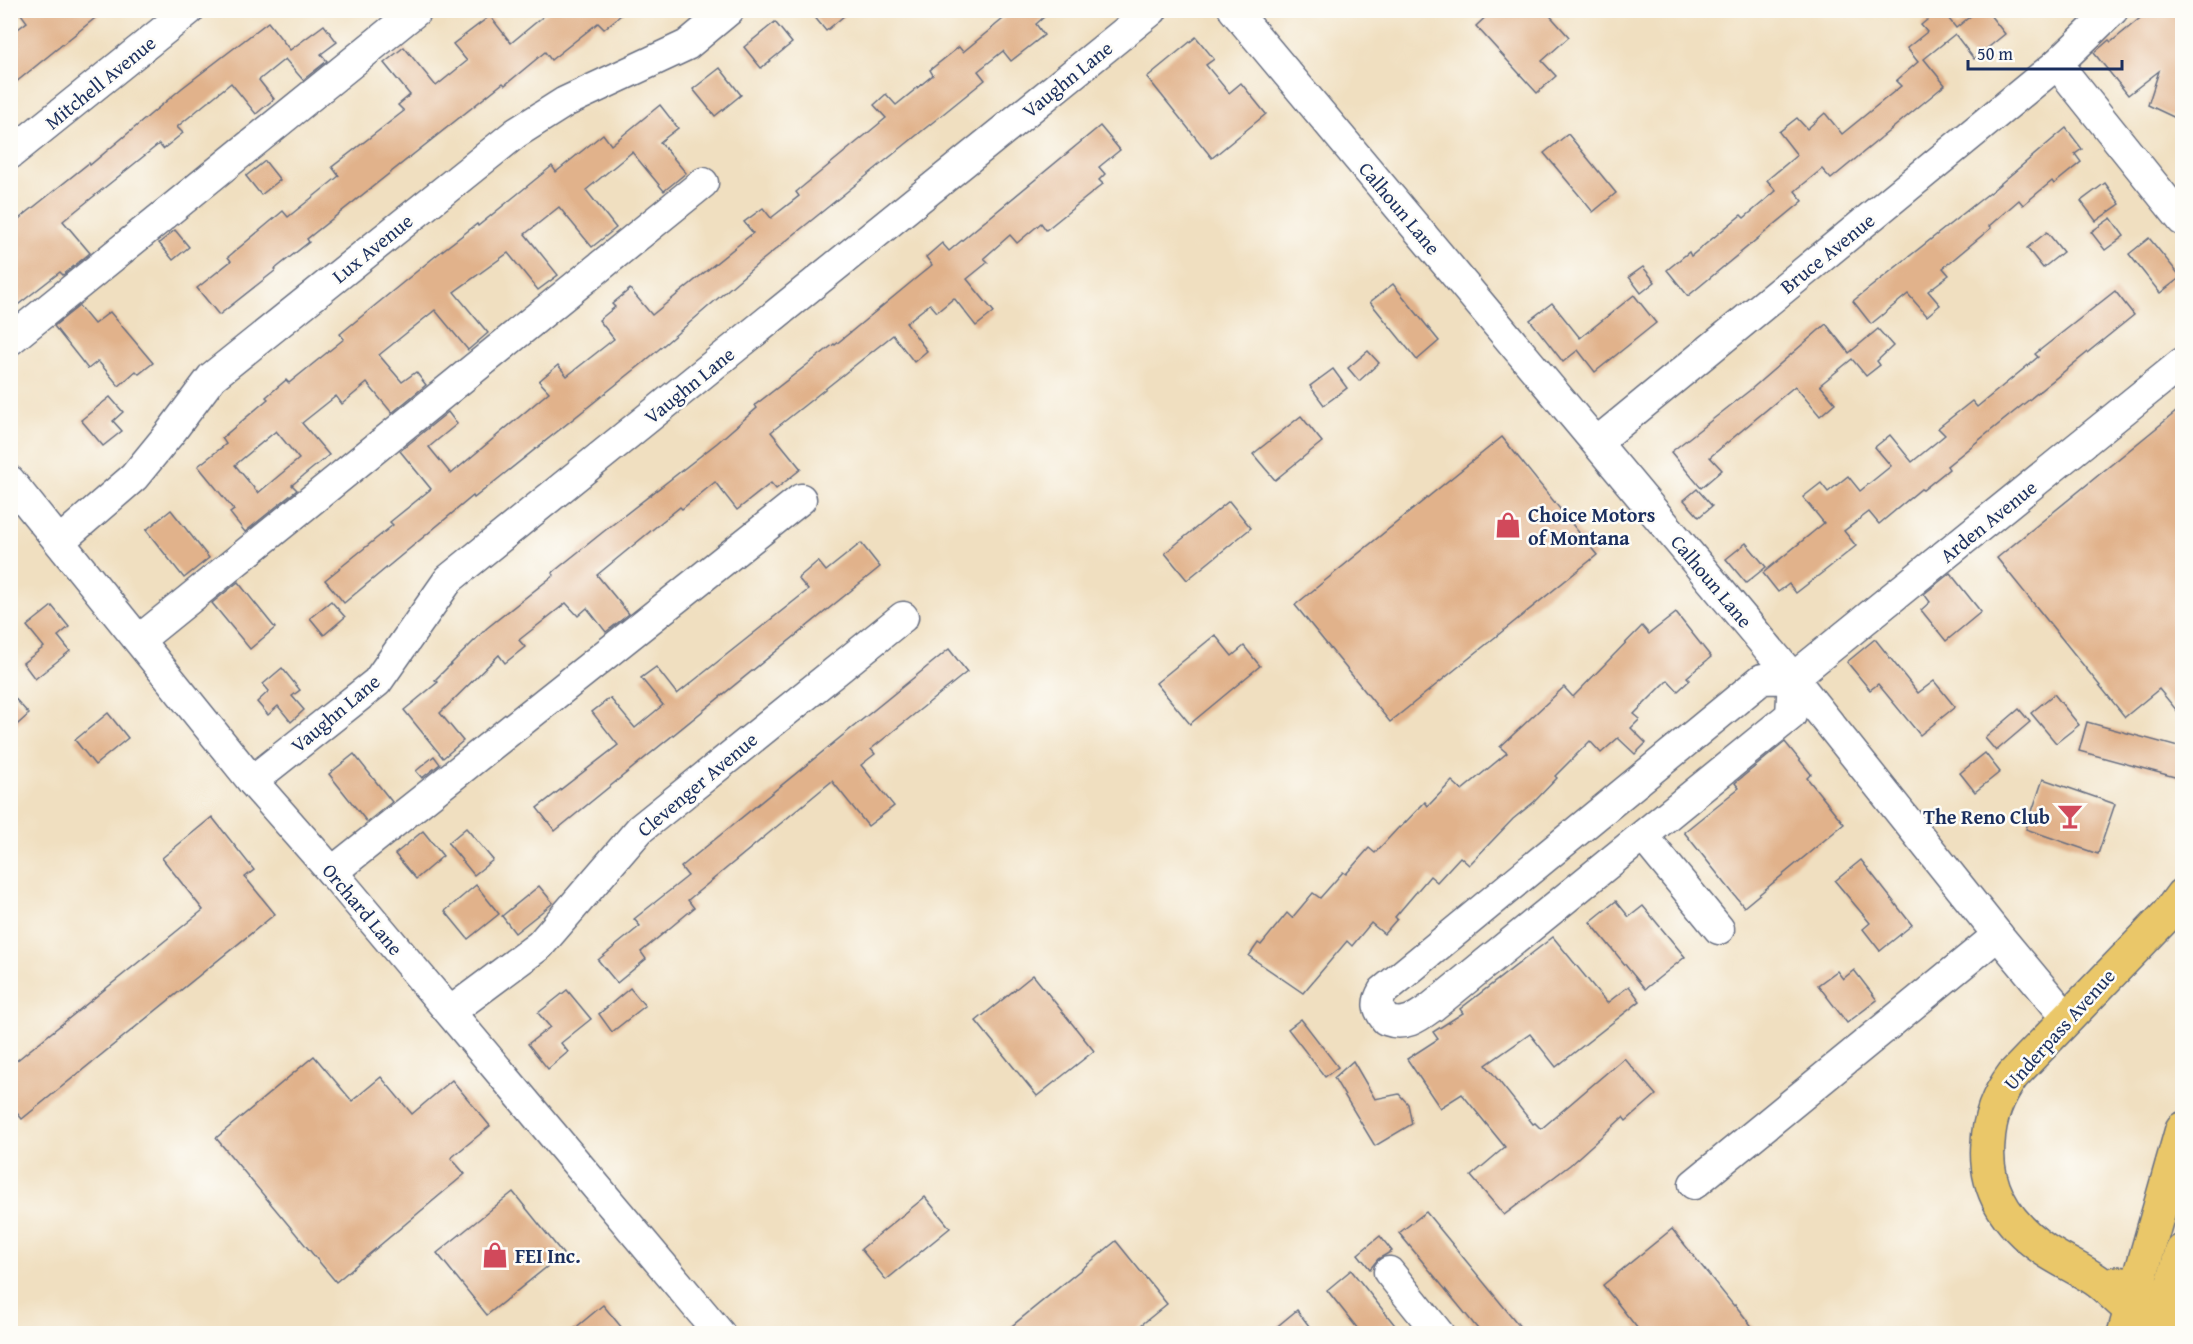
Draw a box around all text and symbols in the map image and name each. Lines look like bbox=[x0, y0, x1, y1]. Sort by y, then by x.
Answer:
street label: Mitchell Avenue bbox=[38, 28, 162, 136]
street label: Vaughn Lane bbox=[1016, 33, 1118, 125]
scale bar bbox=[1968, 33, 2122, 71]
text: 50 m bbox=[1977, 40, 2013, 67]
street label: Calhoun Lane bbox=[1352, 155, 1448, 261]
street label: Lux Avenue bbox=[325, 206, 419, 290]
street label: Bruce Avenue bbox=[1773, 206, 1881, 300]
street label: Vaughn Lane bbox=[638, 339, 740, 431]
street label: Arden Avenue bbox=[1933, 473, 2043, 569]
place label: Choice Motors of Montana bbox=[1528, 500, 1655, 552]
shop icon: Choice Motors of Montana bbox=[1493, 510, 1523, 540]
street label: Calhoun Lane bbox=[1664, 528, 1760, 634]
street label: Vaughn Lane bbox=[284, 667, 386, 759]
street label: Clevenger Avenue bbox=[630, 725, 764, 843]
bar icon: The Reno Club bbox=[2055, 801, 2085, 831]
place label: The Reno Club bbox=[1923, 802, 2050, 831]
street label: Orchard Lane bbox=[316, 857, 410, 961]
street label: Underpass Avenue bbox=[1996, 962, 2122, 1096]
shop icon: FEI Inc. bbox=[480, 1240, 510, 1270]
place label: FEI Inc. bbox=[515, 1241, 581, 1270]

